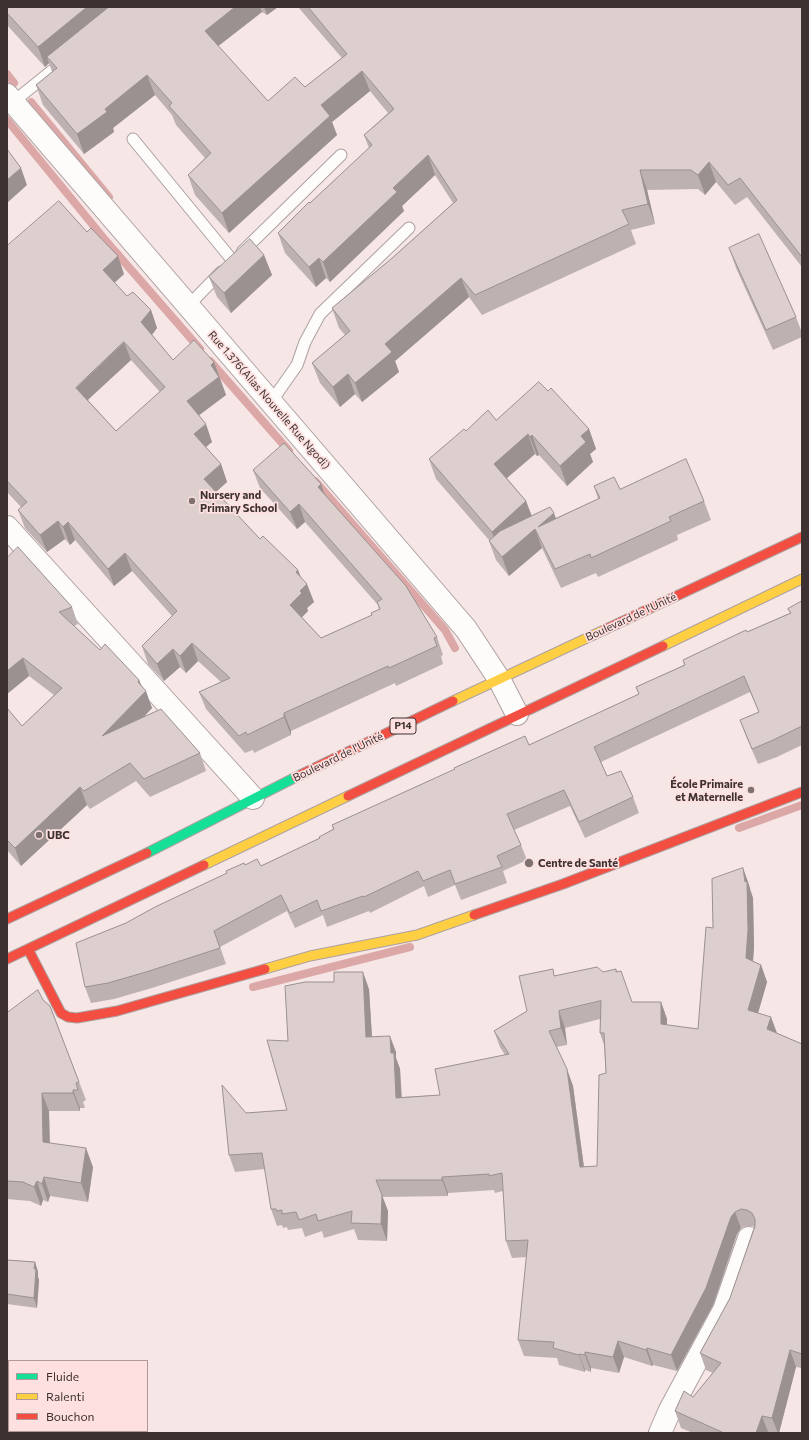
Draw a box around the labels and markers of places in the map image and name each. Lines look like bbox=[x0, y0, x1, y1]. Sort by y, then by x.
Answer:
place label: Nursery and Primary School bbox=[200, 488, 277, 514]
marker: Nursery and Primary School bbox=[187, 496, 197, 506]
place label: École Primaire et Maternelle bbox=[670, 777, 743, 803]
marker: École Primaire et Maternelle bbox=[746, 785, 756, 795]
place label: UBC bbox=[47, 828, 70, 842]
marker: UBC bbox=[34, 830, 44, 840]
place label: Centre de Santé bbox=[538, 856, 618, 870]
marker: Centre de Santé bbox=[523, 857, 535, 869]

